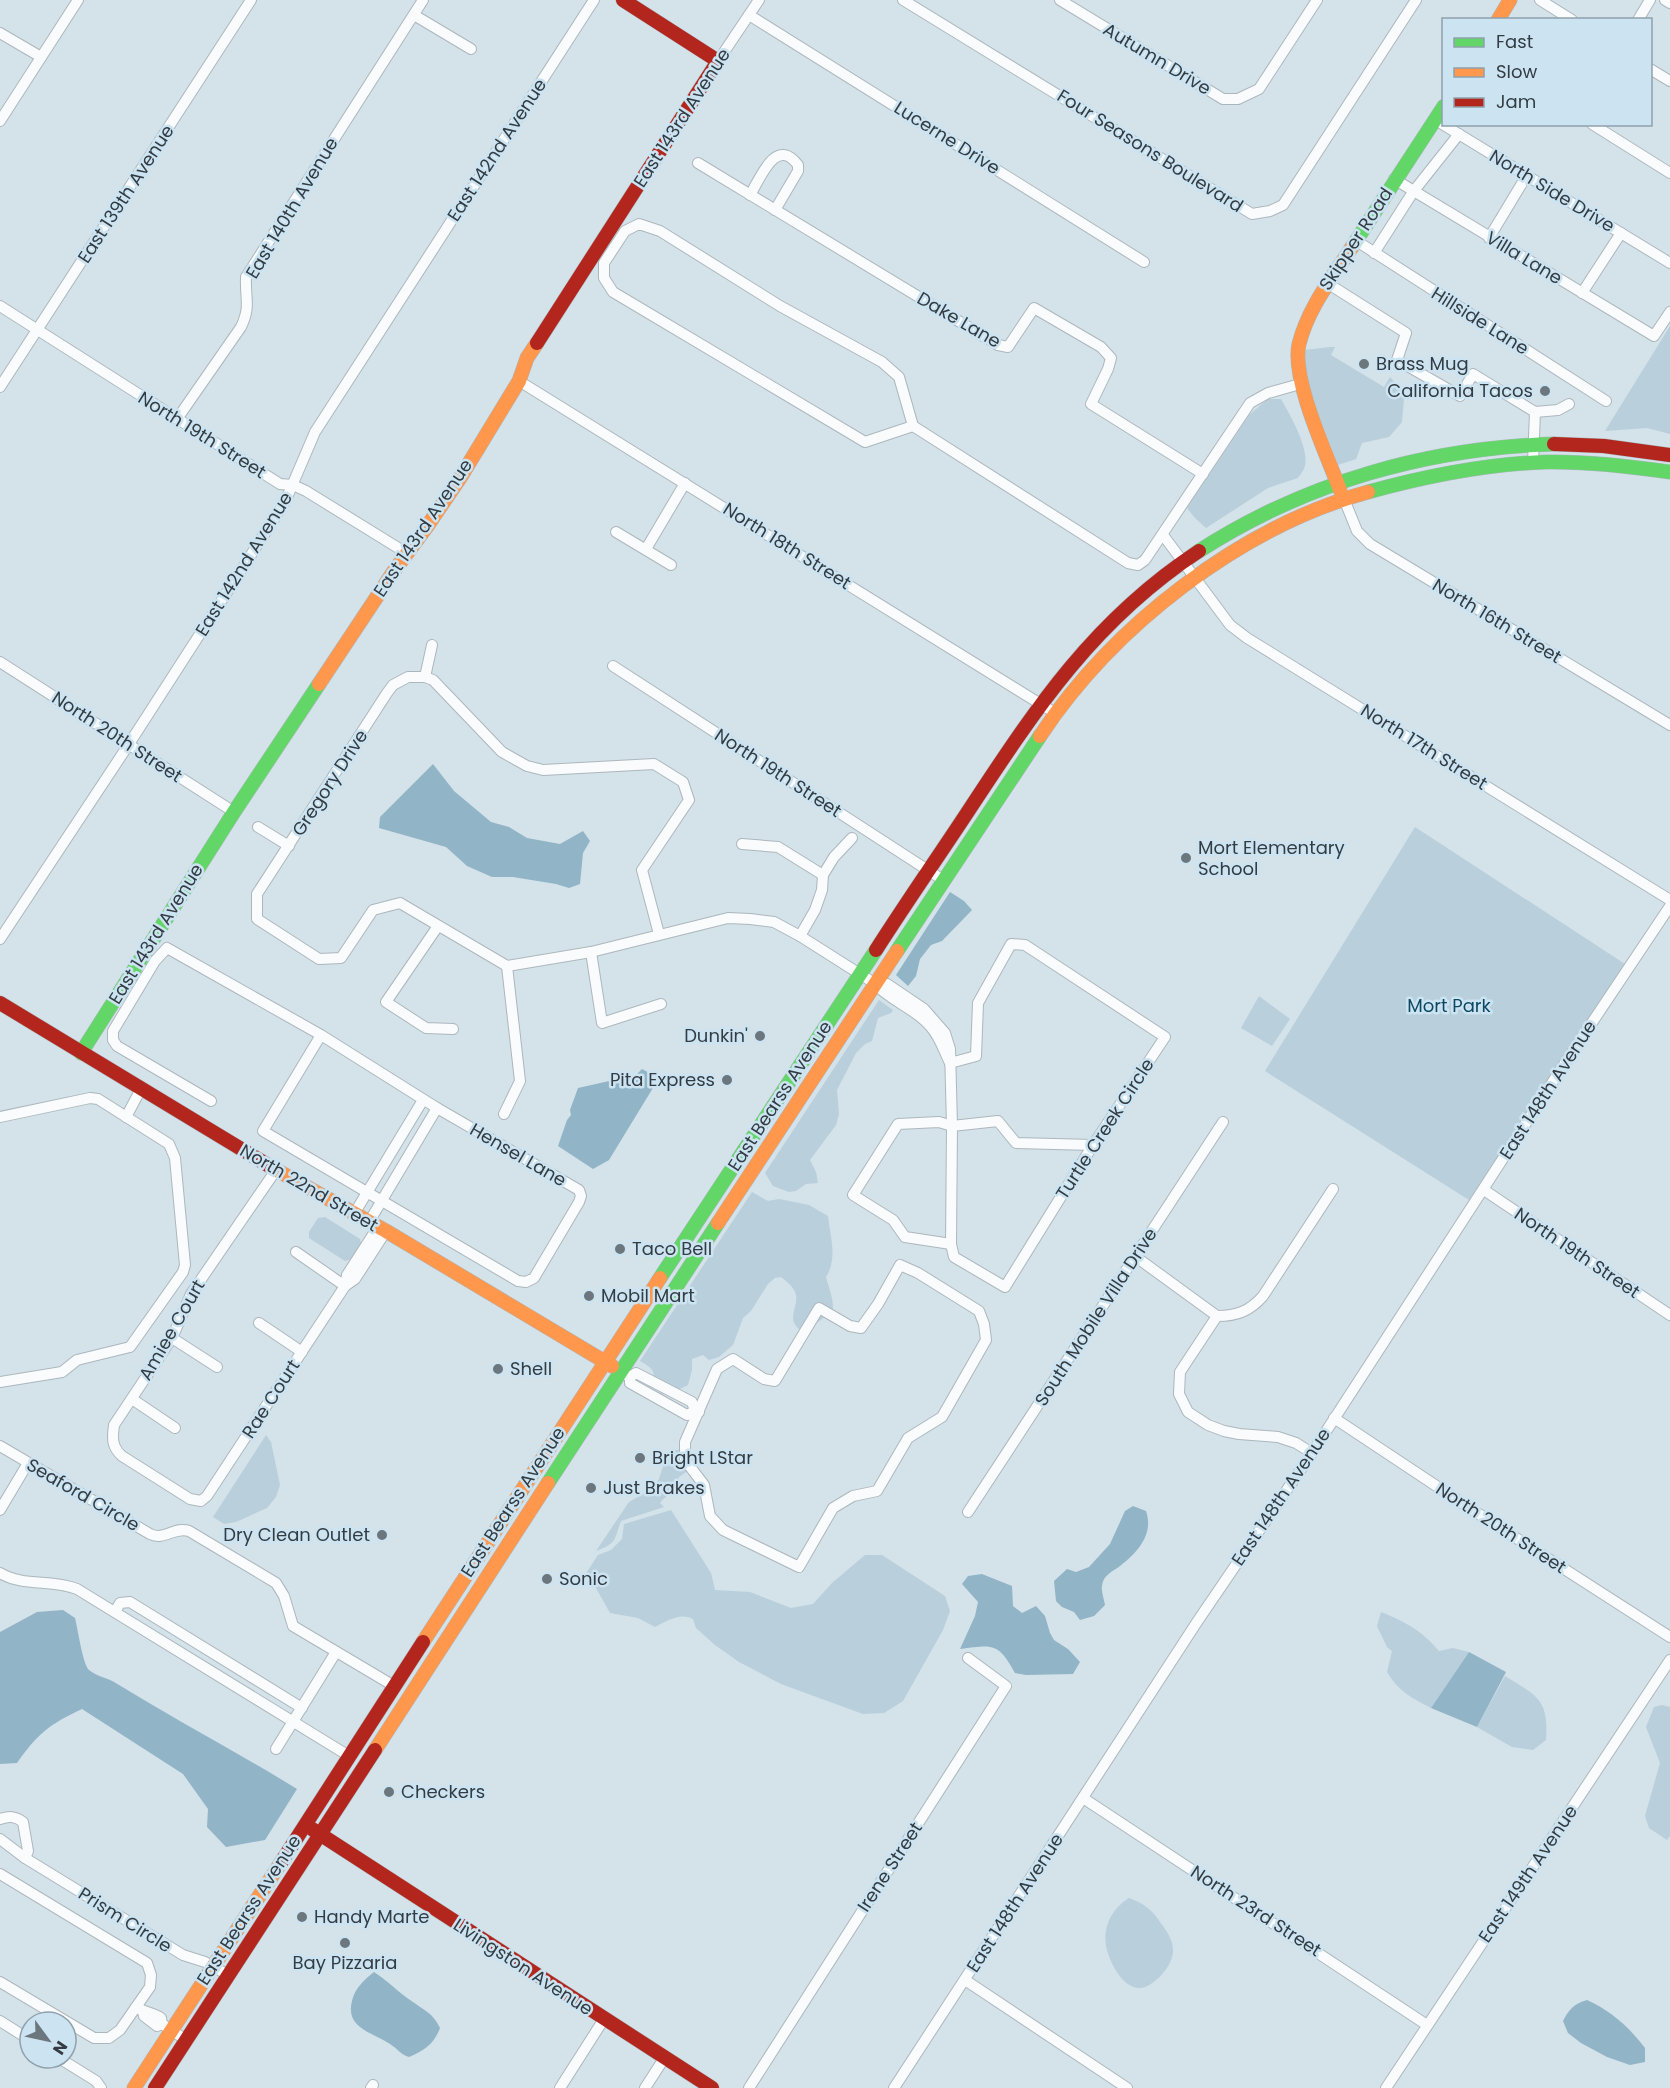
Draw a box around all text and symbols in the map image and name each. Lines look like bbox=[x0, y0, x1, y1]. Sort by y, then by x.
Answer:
street label: Autumn Drive bbox=[1099, 17, 1216, 101]
legend bbox=[1442, 18, 1652, 126]
text: Fast bbox=[1496, 29, 1533, 54]
street label: East 143rd Avenue bbox=[627, 43, 736, 192]
text: Slow bbox=[1496, 59, 1538, 84]
street label: East 142nd Avenue bbox=[441, 73, 552, 226]
street label: Four Seasons Boulevard bbox=[1052, 83, 1248, 218]
text: Jam bbox=[1496, 89, 1536, 114]
street label: Lucerne Drive bbox=[889, 95, 1005, 180]
street label: East 139th Avenue bbox=[71, 120, 180, 268]
street label: East 140th Avenue bbox=[239, 132, 344, 283]
street label: North Side Drive bbox=[1485, 143, 1620, 238]
street label: Skipper Road bbox=[1313, 182, 1398, 295]
street label: Villa Lane bbox=[1481, 225, 1567, 290]
street label: Hillside Lane bbox=[1427, 281, 1534, 360]
street label: Dake Lane bbox=[913, 286, 1006, 354]
place label: Brass Mug bbox=[1376, 351, 1469, 376]
marker: Brass Mug bbox=[1357, 357, 1371, 371]
place label: California Tacos bbox=[1387, 378, 1533, 403]
marker: California Tacos bbox=[1538, 384, 1552, 398]
street label: North 19th Street bbox=[134, 385, 271, 484]
street label: East 143rd Avenue bbox=[367, 454, 478, 601]
street label: East 142nd Avenue bbox=[189, 487, 298, 641]
street label: North 18th Street bbox=[719, 496, 856, 595]
street label: North 16th Street bbox=[1428, 572, 1567, 669]
street label: North 20th Street bbox=[47, 685, 187, 788]
street label: North 17th Street bbox=[1356, 698, 1492, 796]
street label: North 19th Street bbox=[710, 722, 846, 823]
street label: Gregory Drive bbox=[286, 725, 373, 841]
place label: Mort Elementary School bbox=[1198, 835, 1345, 881]
marker: Mort Elementary School bbox=[1179, 851, 1193, 865]
street label: East 143rd Avenue bbox=[102, 859, 209, 1009]
park label: Mort Park bbox=[1407, 993, 1492, 1018]
street label: East 148th Avenue bbox=[1493, 1015, 1602, 1164]
street label: East Bearss Avenue bbox=[722, 1016, 838, 1176]
place label: Dunkin' bbox=[684, 1023, 748, 1048]
marker: Dunkin' bbox=[753, 1029, 767, 1043]
street label: Turtle Creek Circle bbox=[1050, 1053, 1160, 1204]
place label: Pita Express bbox=[610, 1067, 715, 1092]
marker: Pita Express bbox=[720, 1073, 734, 1087]
street label: Hensel Lane bbox=[465, 1117, 571, 1192]
street label: North 22nd Street bbox=[236, 1138, 383, 1237]
street label: North 19th Street bbox=[1510, 1201, 1645, 1304]
street label: South Mobile Villa Drive bbox=[1028, 1223, 1163, 1411]
place label: Taco Bell bbox=[632, 1236, 712, 1261]
marker: Taco Bell bbox=[613, 1242, 627, 1256]
street label: Amiee Court bbox=[133, 1275, 211, 1385]
place label: Mobil Mart bbox=[601, 1283, 695, 1308]
marker: Mobil Mart bbox=[582, 1289, 596, 1303]
street label: Rae Court bbox=[236, 1354, 305, 1443]
place label: Shell bbox=[510, 1356, 552, 1381]
marker: Shell bbox=[491, 1362, 505, 1376]
street label: East Bearss Avenue bbox=[455, 1422, 571, 1582]
street label: East 148th Avenue bbox=[1225, 1423, 1336, 1570]
place label: Bright LStar bbox=[652, 1445, 753, 1470]
marker: Bright LStar bbox=[633, 1451, 647, 1465]
street label: Seaford Circle bbox=[22, 1452, 144, 1537]
place label: Just Brakes bbox=[603, 1475, 705, 1500]
street label: North 20th Street bbox=[1431, 1476, 1571, 1579]
marker: Just Brakes bbox=[584, 1481, 598, 1495]
place label: Dry Clean Outlet bbox=[223, 1522, 370, 1547]
marker: Dry Clean Outlet bbox=[375, 1528, 389, 1542]
place label: Sonic bbox=[559, 1566, 608, 1591]
marker: Sonic bbox=[540, 1572, 554, 1586]
place label: Checkers bbox=[401, 1779, 485, 1804]
marker: Checkers bbox=[382, 1785, 396, 1799]
street label: East 149th Avenue bbox=[1472, 1800, 1583, 1947]
street label: Irene Street bbox=[851, 1817, 928, 1917]
street label: East 148th Avenue bbox=[960, 1828, 1069, 1977]
street label: East Bearss Avenue bbox=[191, 1830, 307, 1990]
street label: North 23rd Street bbox=[1186, 1859, 1326, 1962]
street label: Prism Circle bbox=[74, 1881, 177, 1958]
place label: Handy Marte bbox=[314, 1904, 429, 1929]
marker: Handy Marte bbox=[295, 1910, 309, 1924]
street label: Livingston Avenue bbox=[449, 1912, 598, 2021]
marker: Bay Pizzaria bbox=[338, 1936, 352, 1950]
place label: Bay Pizzaria bbox=[293, 1950, 397, 1975]
north arrow bbox=[18, 2010, 78, 2070]
text: N bbox=[47, 2037, 73, 2059]

